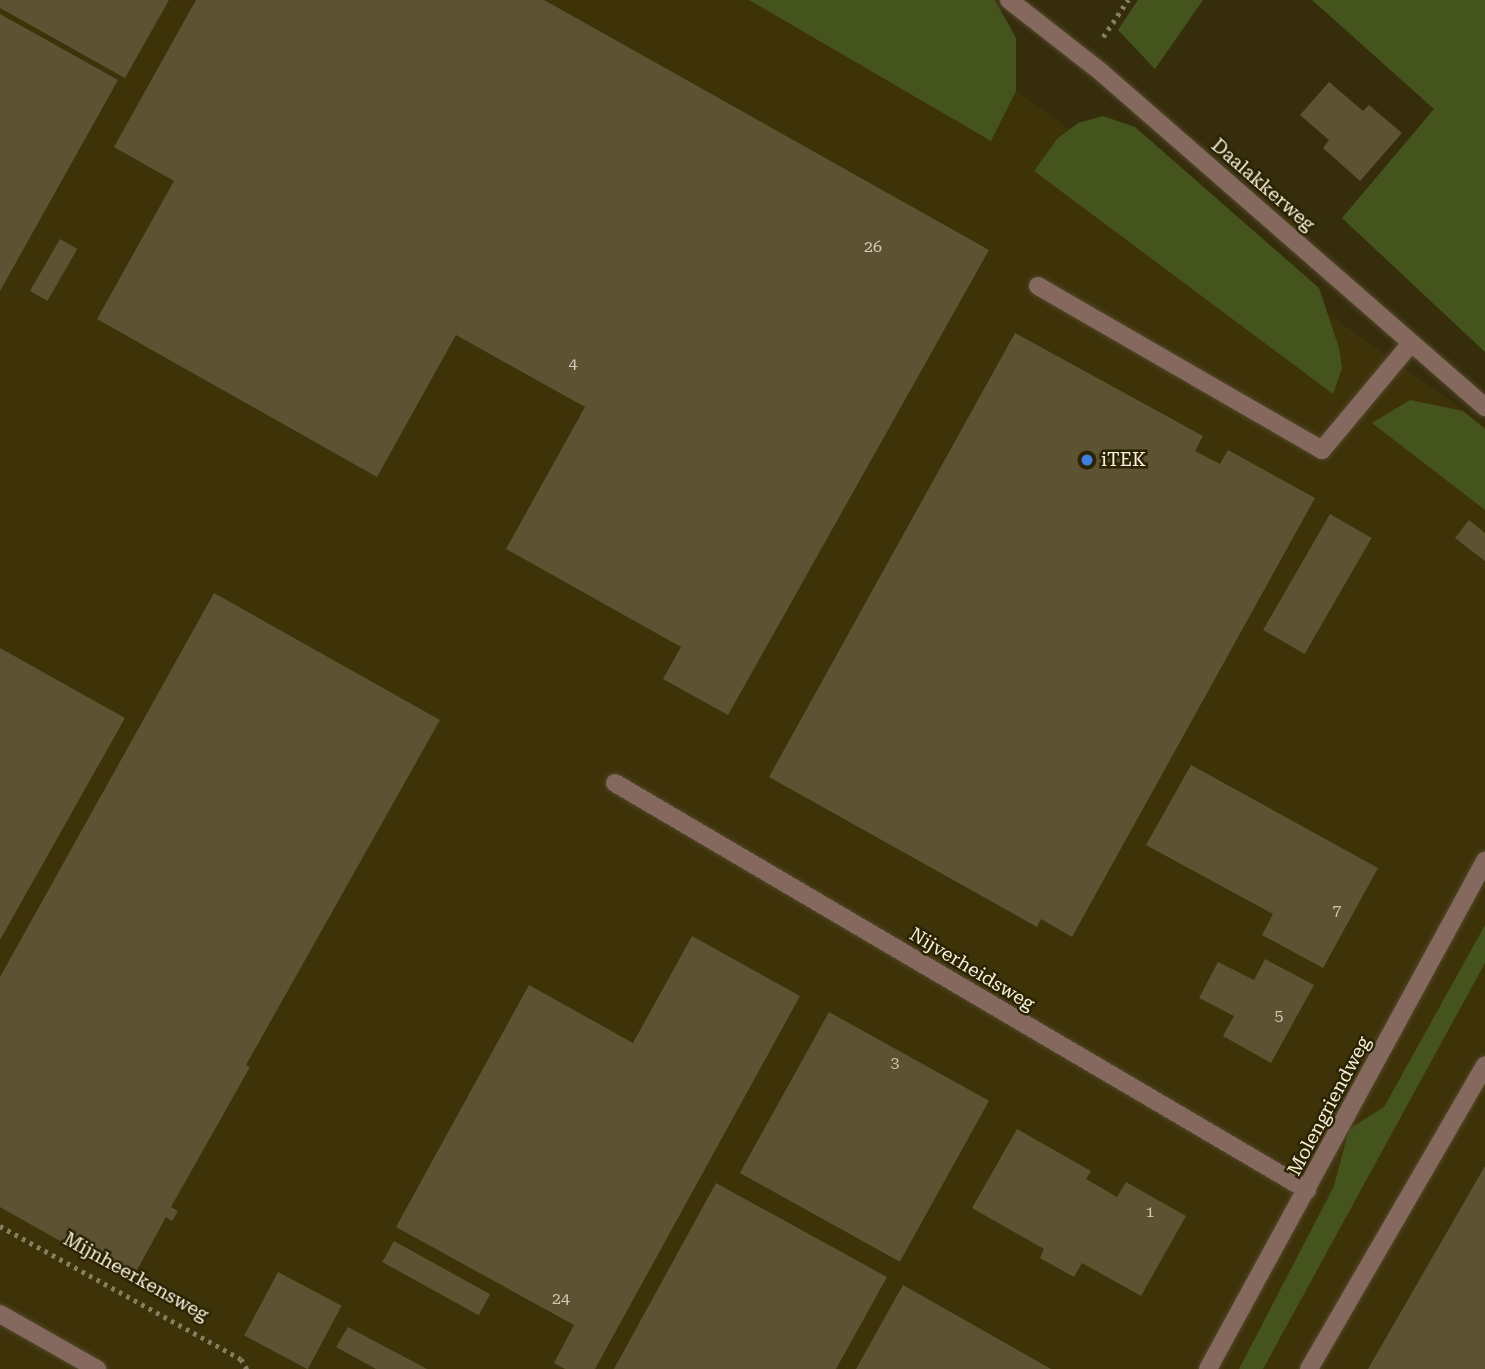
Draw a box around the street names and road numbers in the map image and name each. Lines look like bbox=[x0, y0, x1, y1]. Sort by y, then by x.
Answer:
street label: Daalakkerweg bbox=[1207, 134, 1319, 236]
street label: Nijverheidsweg bbox=[905, 923, 1039, 1015]
street label: Molengriendweg bbox=[1283, 1033, 1375, 1179]
street label: Mijnheerkensweg bbox=[59, 1228, 213, 1326]

